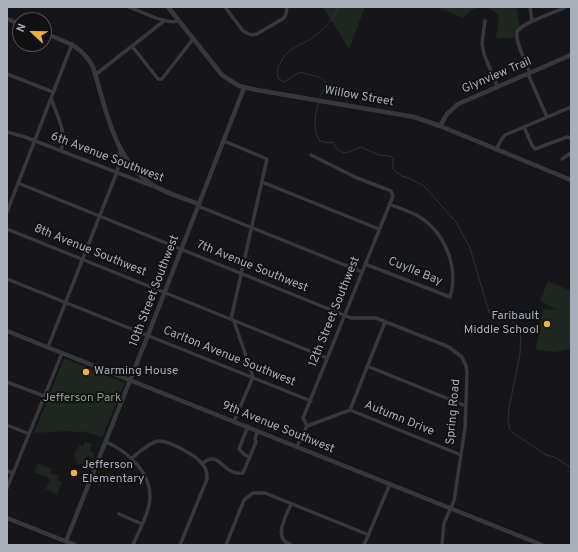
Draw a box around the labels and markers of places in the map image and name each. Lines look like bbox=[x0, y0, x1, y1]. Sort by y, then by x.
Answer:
place label: Faribault Middle School bbox=[464, 310, 539, 338]
marker: Faribault Middle School bbox=[542, 319, 552, 329]
place label: Warming House bbox=[94, 365, 178, 379]
marker: Warming House bbox=[81, 367, 91, 377]
place label: Jefferson Elementary bbox=[82, 459, 144, 487]
marker: Jefferson Elementary bbox=[69, 468, 79, 478]

